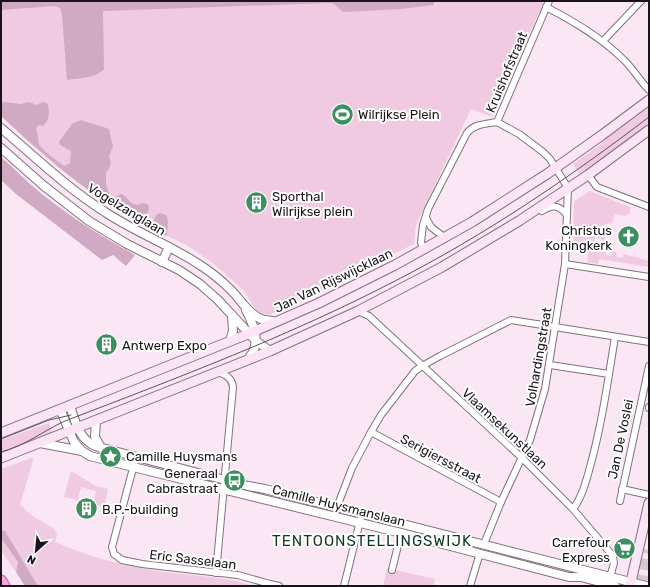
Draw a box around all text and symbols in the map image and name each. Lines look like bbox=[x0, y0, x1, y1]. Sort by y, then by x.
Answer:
street label: Kruishofstraat bbox=[483, 29, 530, 115]
sports icon: Wilrijkse Plein bbox=[329, 101, 355, 127]
place label: Wilrijkse Plein bbox=[358, 107, 440, 122]
street label: Vogelzanglaan bbox=[85, 180, 168, 239]
place label: Sporthal Wilrijkse plein bbox=[272, 189, 353, 219]
building icon: Sporthal Wilrijkse plein bbox=[243, 190, 269, 216]
place label: Christus Koningkerk bbox=[545, 223, 612, 254]
church icon: Christus Koningkerk bbox=[615, 224, 641, 250]
street label: Jan Van Rijswijcklaan bbox=[272, 245, 395, 316]
street label: Volhardingstraat bbox=[522, 306, 556, 408]
building icon: Antwerp Expo bbox=[93, 332, 119, 358]
place label: Antwerp Expo bbox=[122, 338, 207, 353]
street label: Vlaamsekunstlaan bbox=[459, 385, 550, 472]
street label: Jan De Voslei bbox=[605, 398, 636, 480]
street label: Serigiersstraat bbox=[397, 431, 484, 487]
place icon: Camille Huysmans bbox=[98, 443, 124, 469]
place label: Camille Huysmans bbox=[126, 449, 238, 464]
place label: Generaal Cabrastraat bbox=[147, 466, 218, 496]
bus stop icon: Generaal Cabrastraat bbox=[221, 467, 247, 493]
street label: Camille Huysmanslaan bbox=[271, 482, 407, 529]
building icon: B.P.-building bbox=[73, 496, 99, 522]
place label: B.P.-building bbox=[102, 502, 178, 518]
north arrow bbox=[16, 531, 56, 571]
district label: TENTOONSTELLINGSWIJK bbox=[272, 532, 472, 550]
place label: Carrefour Express bbox=[552, 535, 610, 565]
supermarket icon: Carrefour Express bbox=[612, 536, 638, 562]
street label: Eric Sasselaan bbox=[149, 547, 237, 572]
text: N bbox=[25, 552, 38, 567]

